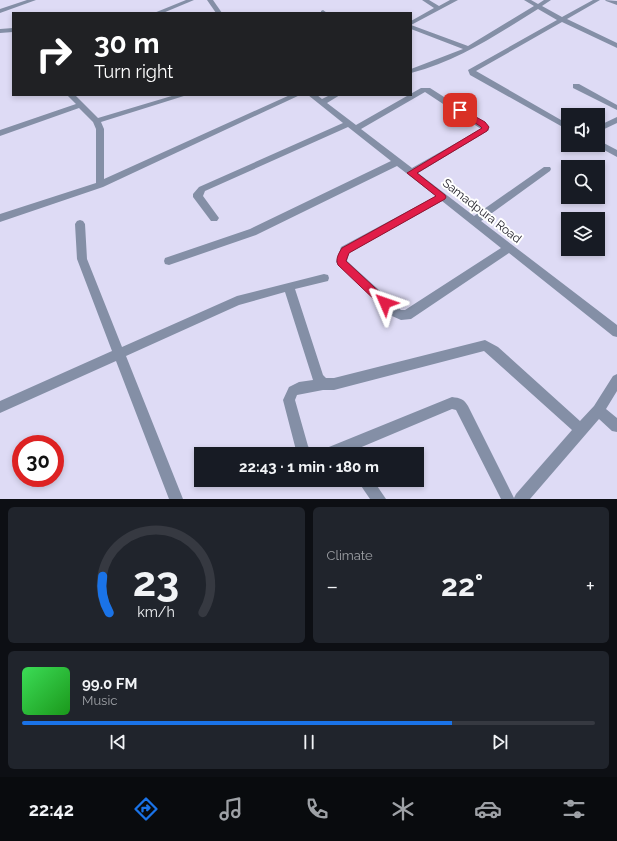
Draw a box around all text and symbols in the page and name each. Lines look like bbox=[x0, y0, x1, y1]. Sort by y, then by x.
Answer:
text: 30 m bbox=[94, 27, 160, 60]
icon: right bbox=[28, 28, 80, 80]
text: Turn right bbox=[94, 61, 173, 82]
pin bbox=[443, 93, 477, 127]
icon: arrive bbox=[449, 99, 471, 121]
map controls bbox=[561, 108, 605, 256]
button: sound bbox=[561, 108, 605, 152]
button: search bbox=[561, 160, 605, 204]
street label: Samadpura Road bbox=[440, 176, 524, 246]
button: layers bbox=[561, 212, 605, 256]
position arrow bbox=[364, 282, 406, 324]
speed limit sign: 30 bbox=[12, 435, 64, 487]
text: 22:43 · 1 min · 180 m bbox=[239, 458, 379, 476]
text: Climate bbox=[327, 548, 373, 563]
text: 23 bbox=[133, 557, 180, 606]
text: 22° bbox=[441, 568, 483, 603]
text: − bbox=[327, 573, 338, 599]
text: + bbox=[586, 573, 595, 599]
text: km/h bbox=[137, 604, 175, 620]
text: 99.0 FM bbox=[82, 675, 137, 693]
text: Music bbox=[82, 693, 117, 708]
icon: previous bbox=[107, 731, 129, 753]
icon: pause bbox=[298, 731, 320, 753]
icon: next bbox=[489, 731, 511, 753]
icon: directions bbox=[132, 795, 160, 823]
icon: music bbox=[217, 795, 245, 823]
icon: phone bbox=[303, 795, 331, 823]
icon: climate bbox=[389, 795, 417, 823]
icon: car bbox=[474, 795, 502, 823]
icon: filters bbox=[560, 795, 588, 823]
text: 22:42 bbox=[29, 799, 74, 820]

